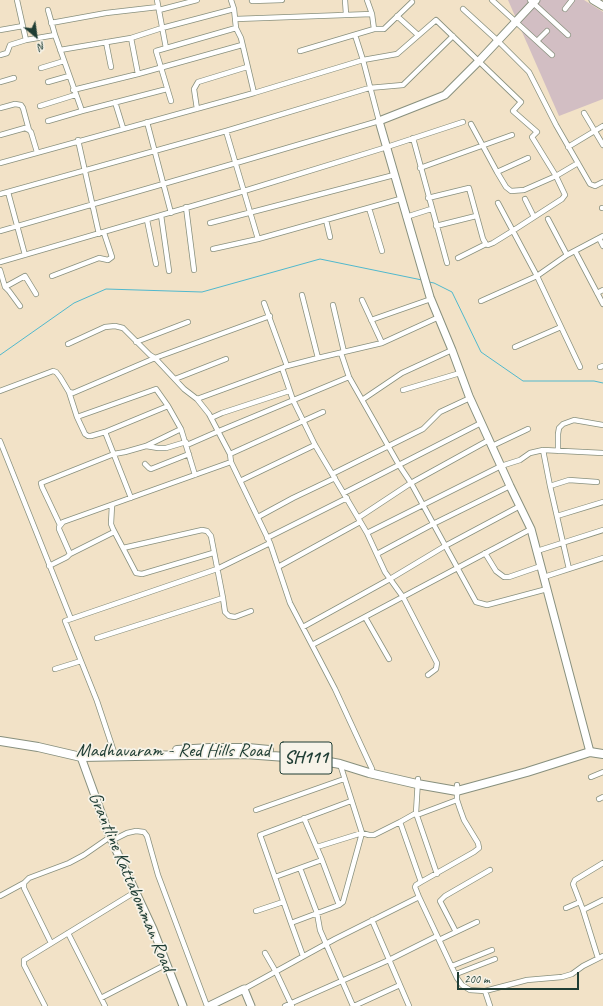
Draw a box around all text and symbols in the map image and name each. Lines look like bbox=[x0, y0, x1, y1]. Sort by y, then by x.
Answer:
north arrow bbox=[16, 16, 56, 56]
text: N bbox=[35, 39, 48, 54]
street label: Madhavaram - Red Hills Road bbox=[76, 740, 270, 762]
road number: SH111 bbox=[280, 742, 332, 774]
street label: Grantline Kattabomman Road bbox=[83, 789, 179, 975]
scale bar bbox=[459, 964, 581, 990]
text: 200 m bbox=[464, 971, 490, 987]

